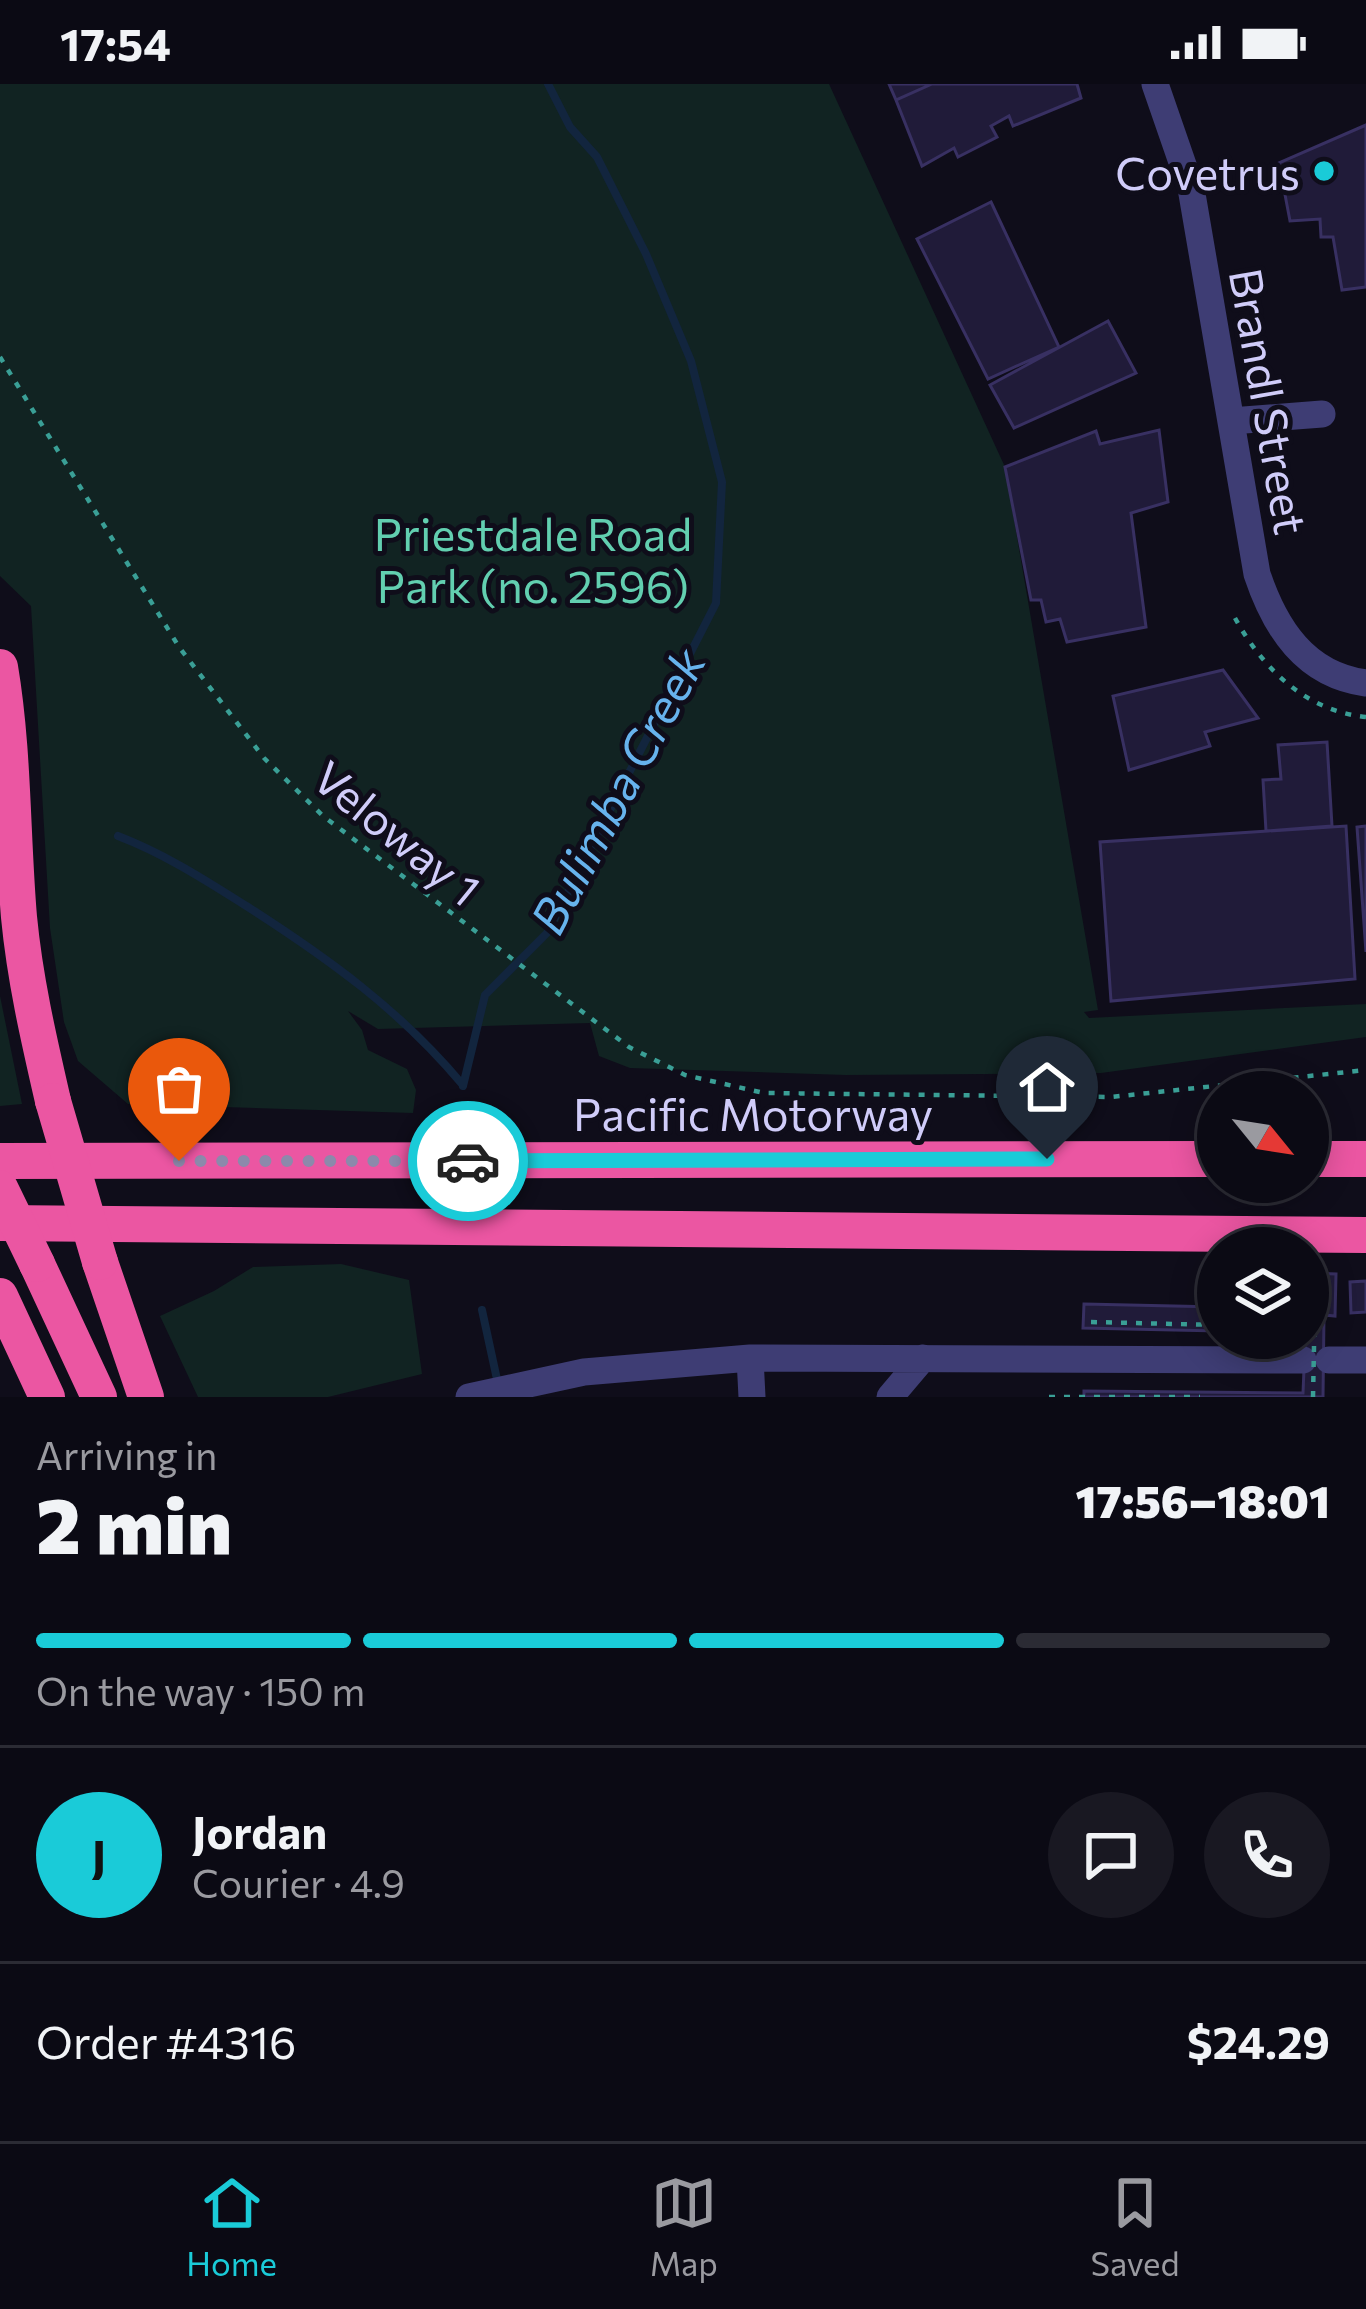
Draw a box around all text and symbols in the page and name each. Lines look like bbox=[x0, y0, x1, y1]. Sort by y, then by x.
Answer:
text: 17:54 bbox=[60, 15, 171, 70]
place label: Covetrus bbox=[1115, 144, 1300, 199]
marker: Covetrus bbox=[1311, 158, 1337, 184]
street label: Brandl Street bbox=[1220, 264, 1320, 538]
park label: Priestdale Road Park (no. 2596) bbox=[374, 505, 692, 612]
water label: Bulimba Creek bbox=[516, 636, 716, 943]
street label: Veloway 1 bbox=[303, 748, 493, 916]
pin bbox=[996, 1036, 1098, 1159]
pin bbox=[128, 1038, 230, 1161]
icon: home bbox=[1014, 1054, 1080, 1120]
icon: bag bbox=[146, 1056, 212, 1122]
north arrow bbox=[1197, 1071, 1329, 1203]
map controls bbox=[1197, 1071, 1329, 1359]
street label: Pacific Motorway bbox=[573, 1085, 933, 1140]
courier bbox=[408, 1101, 528, 1221]
icon: car bbox=[435, 1128, 501, 1194]
button: layers bbox=[1197, 1227, 1329, 1359]
text: Arriving in bbox=[36, 1430, 217, 1478]
text: 17:56–18:01 bbox=[1076, 1472, 1330, 1527]
text: 2 min bbox=[36, 1475, 232, 1570]
text: On the way · 150 m bbox=[36, 1666, 365, 1714]
button: chat bbox=[1048, 1792, 1174, 1918]
button: phone bbox=[1204, 1792, 1330, 1918]
text: Jordan bbox=[192, 1803, 327, 1858]
text: J bbox=[92, 1827, 106, 1882]
text: Courier · 4.9 bbox=[192, 1858, 405, 1906]
text: Order #4316 bbox=[36, 2013, 296, 2068]
text: $24.29 bbox=[1187, 2013, 1330, 2068]
tab: Home bbox=[186, 2170, 277, 2283]
tab: Map bbox=[650, 2170, 718, 2283]
tab: Saved bbox=[1091, 2170, 1180, 2283]

